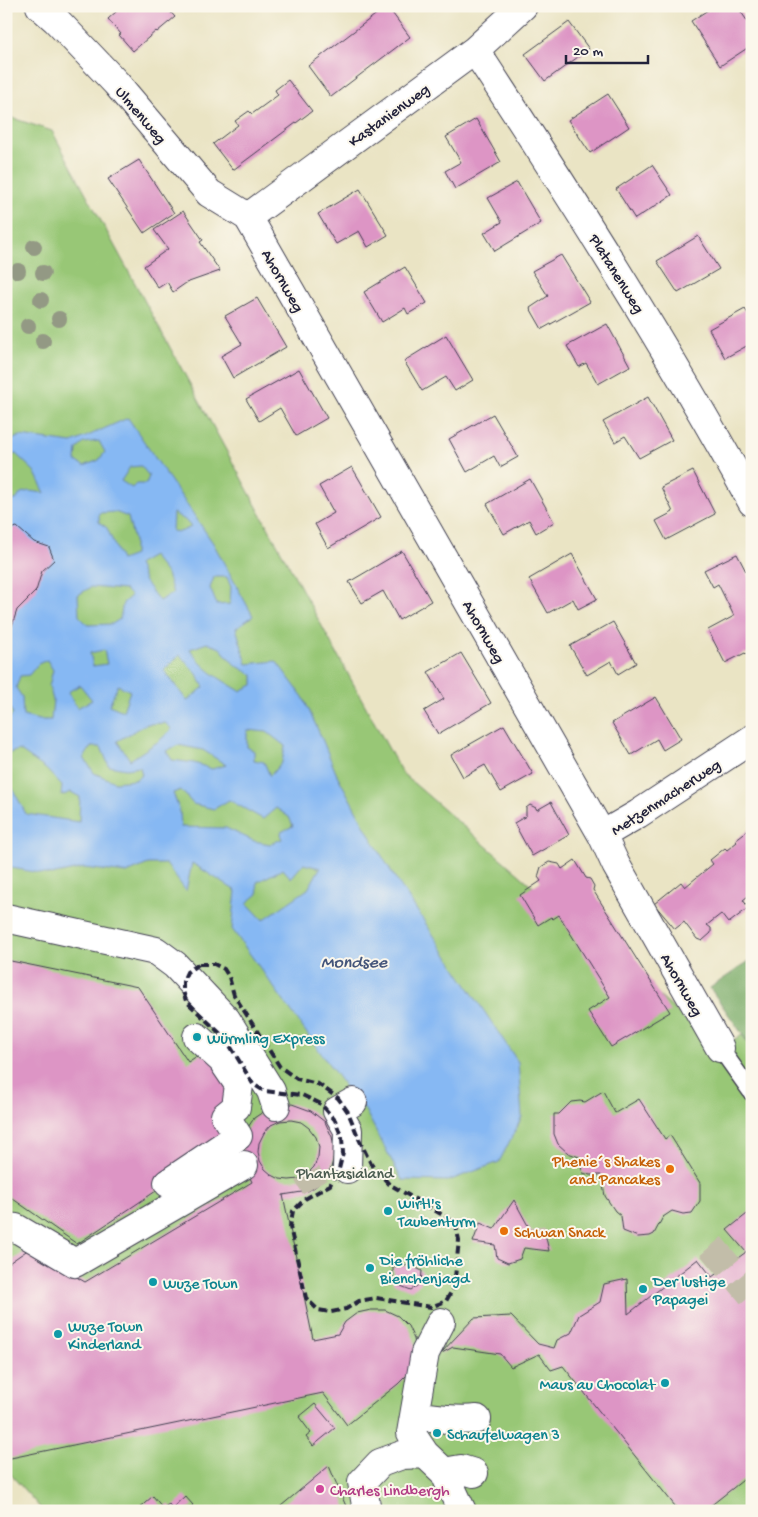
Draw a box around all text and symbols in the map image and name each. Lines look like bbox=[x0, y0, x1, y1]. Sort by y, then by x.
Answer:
scale bar bbox=[566, 32, 648, 64]
text: 20 m bbox=[573, 43, 603, 61]
street label: Kastanienweg bbox=[346, 81, 434, 153]
street label: Ulmenweg bbox=[110, 83, 169, 149]
street label: Platanenweg bbox=[583, 231, 647, 318]
street label: Ahornweg bbox=[255, 247, 307, 317]
street label: Ahornweg bbox=[456, 598, 508, 668]
street label: Metzenmacherweg bbox=[609, 756, 725, 841]
street label: Ahornweg bbox=[654, 951, 706, 1021]
water label: Mondsee bbox=[321, 953, 388, 974]
marker: Würmling Express bbox=[191, 1031, 203, 1043]
place label: Würmling Express bbox=[207, 1031, 326, 1050]
place label: Phenie´s Shakes and Pancakes bbox=[551, 1154, 661, 1191]
marker: Phenie´s Shakes and Pancakes bbox=[664, 1163, 676, 1175]
park label: Phantasialand bbox=[296, 1166, 395, 1185]
place label: Wirtl's Taubenturm bbox=[397, 1196, 477, 1233]
marker: Wirtl's Taubenturm bbox=[382, 1205, 394, 1217]
marker: Schwan Snack bbox=[498, 1225, 510, 1237]
place label: Schwan Snack bbox=[514, 1225, 606, 1244]
place label: Die fröhliche Bienchenjagd bbox=[379, 1253, 471, 1290]
marker: Die fröhliche Bienchenjagd bbox=[364, 1262, 376, 1274]
place label: Der lustige Papagei bbox=[652, 1274, 726, 1311]
marker: Wuze Town bbox=[147, 1276, 159, 1288]
place label: Wuze Town bbox=[163, 1276, 238, 1295]
marker: Der lustige Papagei bbox=[637, 1283, 649, 1295]
place label: Wuze Town Kinderland bbox=[68, 1319, 143, 1356]
marker: Wuze Town Kinderland bbox=[52, 1328, 64, 1340]
place label: Maus au Chocolat bbox=[539, 1377, 656, 1396]
marker: Maus au Chocolat bbox=[659, 1377, 671, 1389]
marker: Schaufelwagen 3 bbox=[431, 1427, 443, 1439]
place label: Schaufelwagen 3 bbox=[447, 1427, 560, 1446]
marker: Charles Lindbergh bbox=[314, 1483, 326, 1495]
place label: Charles Lindbergh bbox=[330, 1483, 450, 1502]

